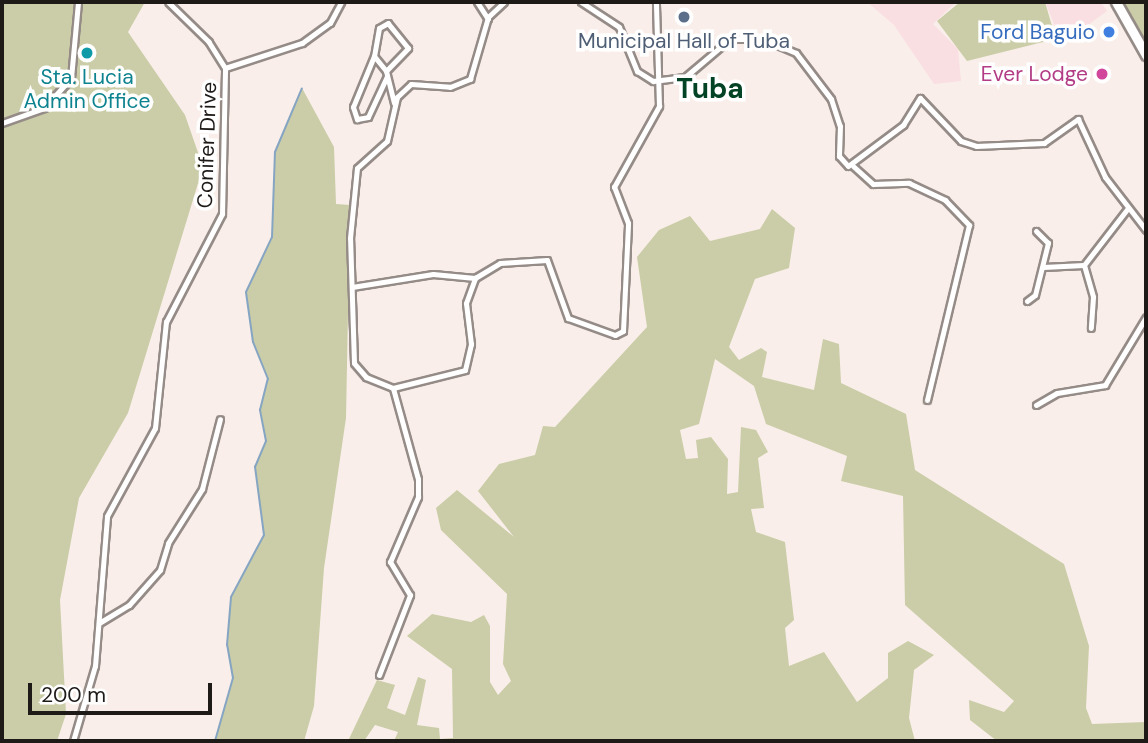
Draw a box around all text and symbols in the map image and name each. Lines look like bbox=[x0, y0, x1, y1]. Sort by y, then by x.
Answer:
marker: Municipal Hall of Tuba bbox=[676, 9, 692, 25]
place label: Ford Baguio bbox=[980, 19, 1095, 45]
marker: Ford Baguio bbox=[1101, 24, 1117, 40]
place label: Municipal Hall of Tuba bbox=[578, 28, 790, 54]
marker: Sta. Lucia Admin Office bbox=[79, 45, 95, 61]
place label: Ever Lodge bbox=[981, 61, 1088, 87]
place label: Sta. Lucia Admin Office bbox=[23, 64, 151, 114]
marker: Ever Lodge bbox=[1094, 66, 1110, 82]
district label: Tuba bbox=[676, 72, 744, 106]
street label: Conifer Drive bbox=[192, 81, 222, 209]
scale bar bbox=[32, 670, 215, 714]
text: 200 m bbox=[41, 681, 106, 709]

